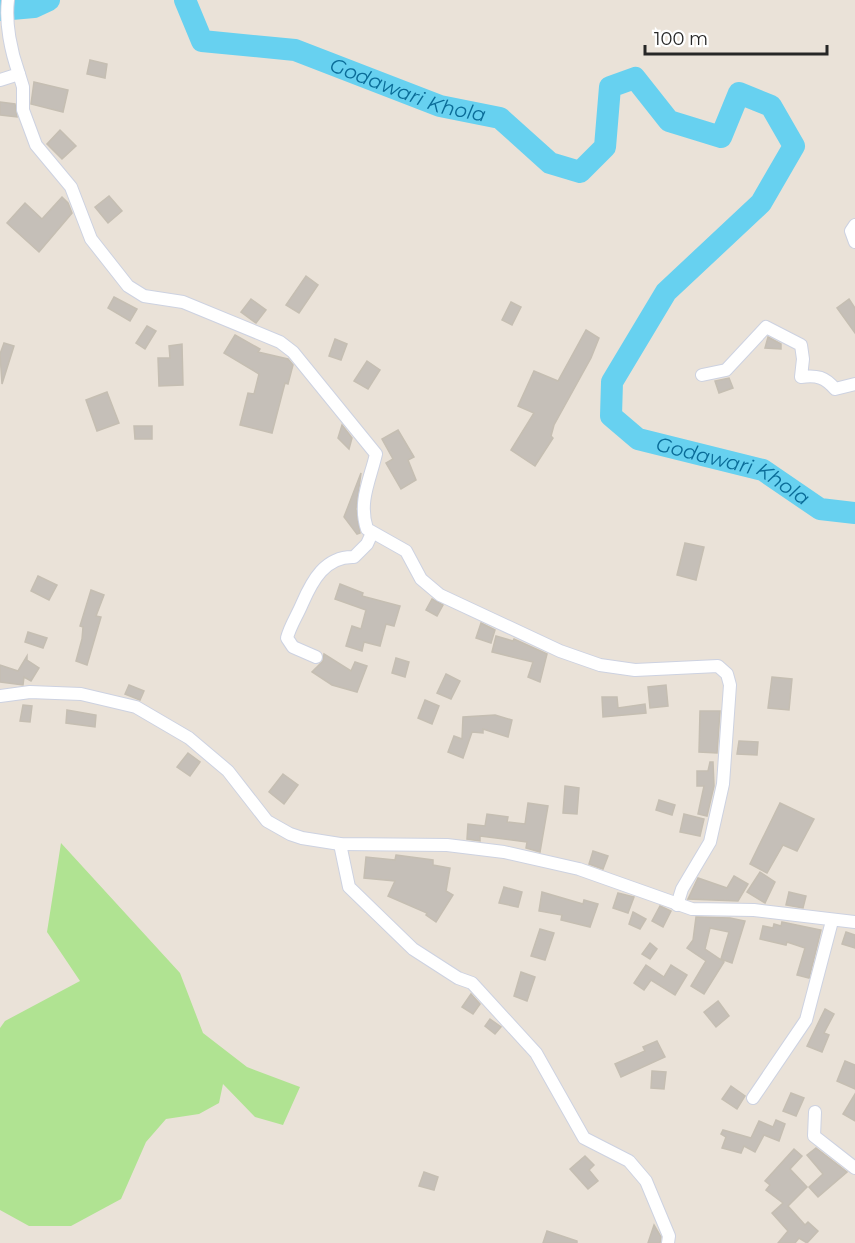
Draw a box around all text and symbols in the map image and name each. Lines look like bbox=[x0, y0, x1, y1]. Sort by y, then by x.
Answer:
scale bar bbox=[645, 18, 826, 56]
text: 100 m bbox=[654, 28, 708, 50]
water label: Godawari Khola bbox=[326, 53, 488, 127]
water label: Godawari Khola bbox=[654, 432, 814, 510]

